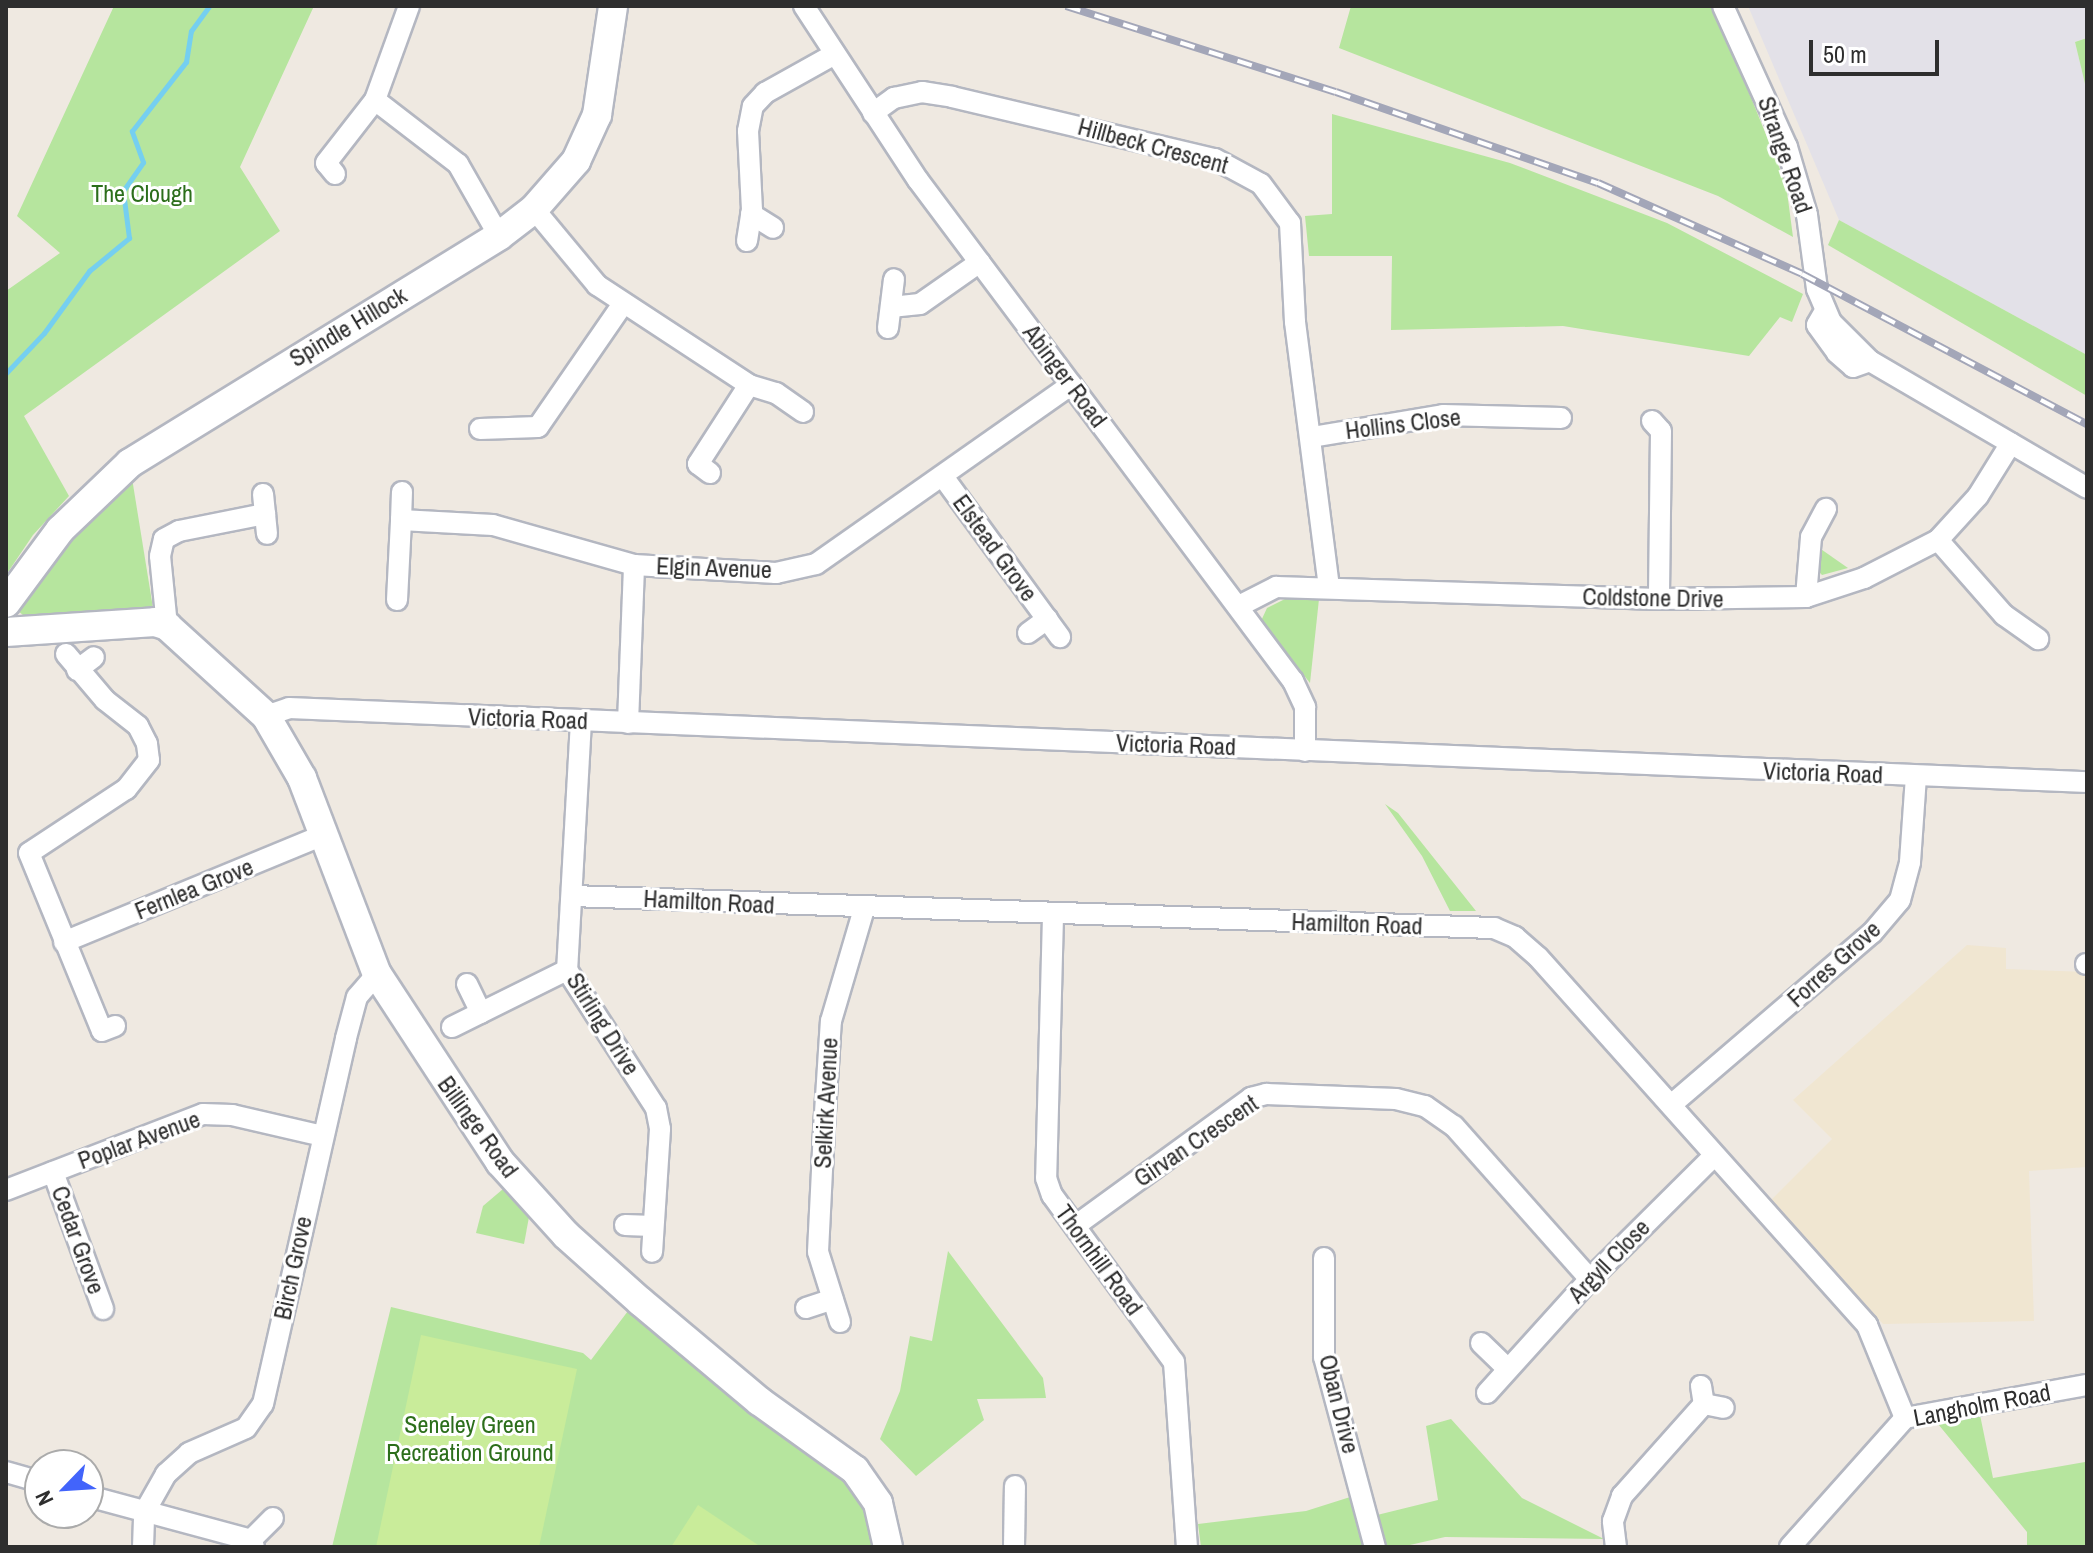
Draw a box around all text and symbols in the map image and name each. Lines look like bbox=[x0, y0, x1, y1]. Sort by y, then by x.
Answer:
scale bar bbox=[1813, 24, 1943, 74]
text: 50 m bbox=[1823, 38, 1867, 70]
street label: Strange Road bbox=[1752, 93, 1818, 217]
street label: Hillbeck Crescent bbox=[1075, 112, 1231, 180]
park label: The Clough bbox=[91, 180, 193, 208]
street label: Spindle Hillock bbox=[284, 281, 412, 373]
street label: Abinger Road bbox=[1017, 319, 1113, 433]
street label: Hollins Close bbox=[1344, 403, 1462, 445]
street label: Elstead Grove bbox=[947, 489, 1043, 607]
street label: Elgin Avenue bbox=[655, 552, 773, 584]
street label: Coldstone Drive bbox=[1582, 582, 1724, 614]
street label: Victoria Road bbox=[468, 703, 588, 735]
street label: Victoria Road bbox=[1116, 729, 1236, 761]
street label: Victoria Road bbox=[1763, 757, 1883, 789]
street label: Fernlea Grove bbox=[131, 852, 257, 926]
street label: Hamilton Road bbox=[643, 884, 775, 920]
street label: Hamilton Road bbox=[1291, 907, 1423, 941]
street label: Forres Grove bbox=[1782, 915, 1886, 1013]
street label: Stirling Drive bbox=[560, 968, 646, 1080]
street label: Selkirk Avenue bbox=[808, 1036, 844, 1170]
street label: Billinge Road bbox=[432, 1071, 524, 1183]
street label: Girvan Crescent bbox=[1129, 1089, 1263, 1193]
street label: Poplar Avenue bbox=[74, 1104, 204, 1176]
street label: Cedar Grove bbox=[45, 1182, 111, 1298]
street label: Thornhill Road bbox=[1049, 1199, 1149, 1321]
street label: Argyll Close bbox=[1562, 1213, 1656, 1309]
street label: Birch Grove bbox=[268, 1214, 318, 1322]
street label: Oban Drive bbox=[1313, 1352, 1365, 1456]
street label: Langholm Road bbox=[1911, 1378, 2053, 1432]
park label: Seneley Green Recreation Ground bbox=[386, 1411, 554, 1467]
north arrow bbox=[24, 1449, 104, 1529]
text: N bbox=[28, 1486, 60, 1511]

